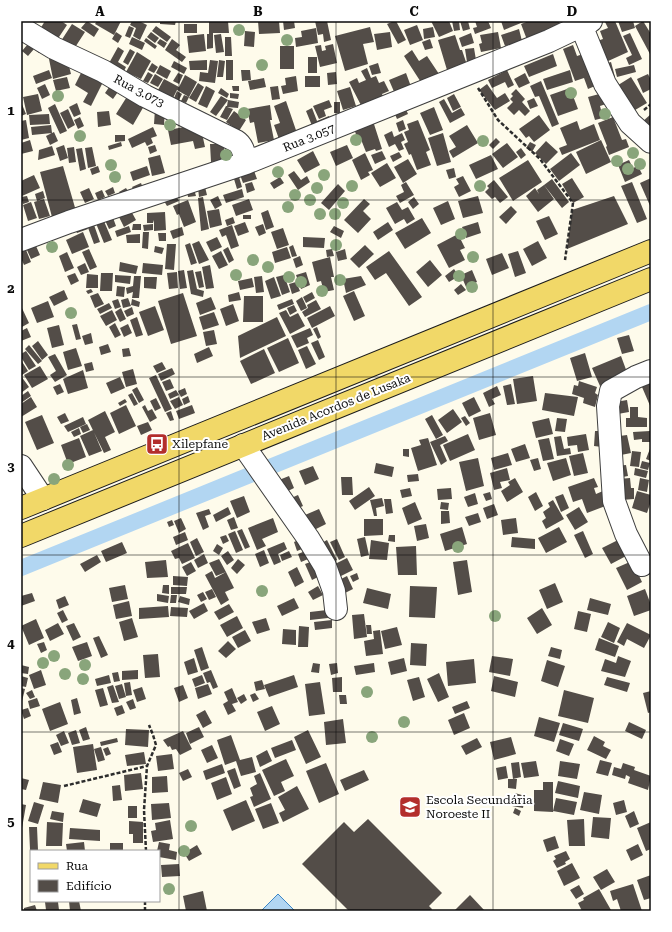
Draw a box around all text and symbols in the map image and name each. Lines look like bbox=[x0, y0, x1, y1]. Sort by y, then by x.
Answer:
text: A bbox=[95, 4, 105, 19]
text: B bbox=[253, 4, 263, 19]
text: C bbox=[409, 4, 419, 19]
text: D bbox=[567, 4, 577, 19]
street label: Rua 3.073 bbox=[111, 72, 167, 110]
text: 1 bbox=[7, 103, 15, 118]
street label: Rua 3.057 bbox=[281, 121, 337, 155]
text: 2 bbox=[7, 281, 15, 296]
street label: Avenida Acordos de Lusaka bbox=[260, 370, 413, 443]
bus stop icon: Xilepfane bbox=[144, 431, 170, 457]
place label: Xilepfane bbox=[172, 437, 228, 451]
text: 3 bbox=[7, 459, 15, 474]
text: 4 bbox=[7, 636, 15, 651]
place label: Escola Secundária Noroeste II bbox=[426, 793, 533, 821]
school or university icon: Escola Secundária Noroeste II bbox=[397, 794, 423, 820]
text: 5 bbox=[7, 814, 15, 829]
legend bbox=[30, 850, 160, 902]
text: Rua bbox=[66, 859, 89, 873]
text: Edifício bbox=[66, 879, 112, 893]

